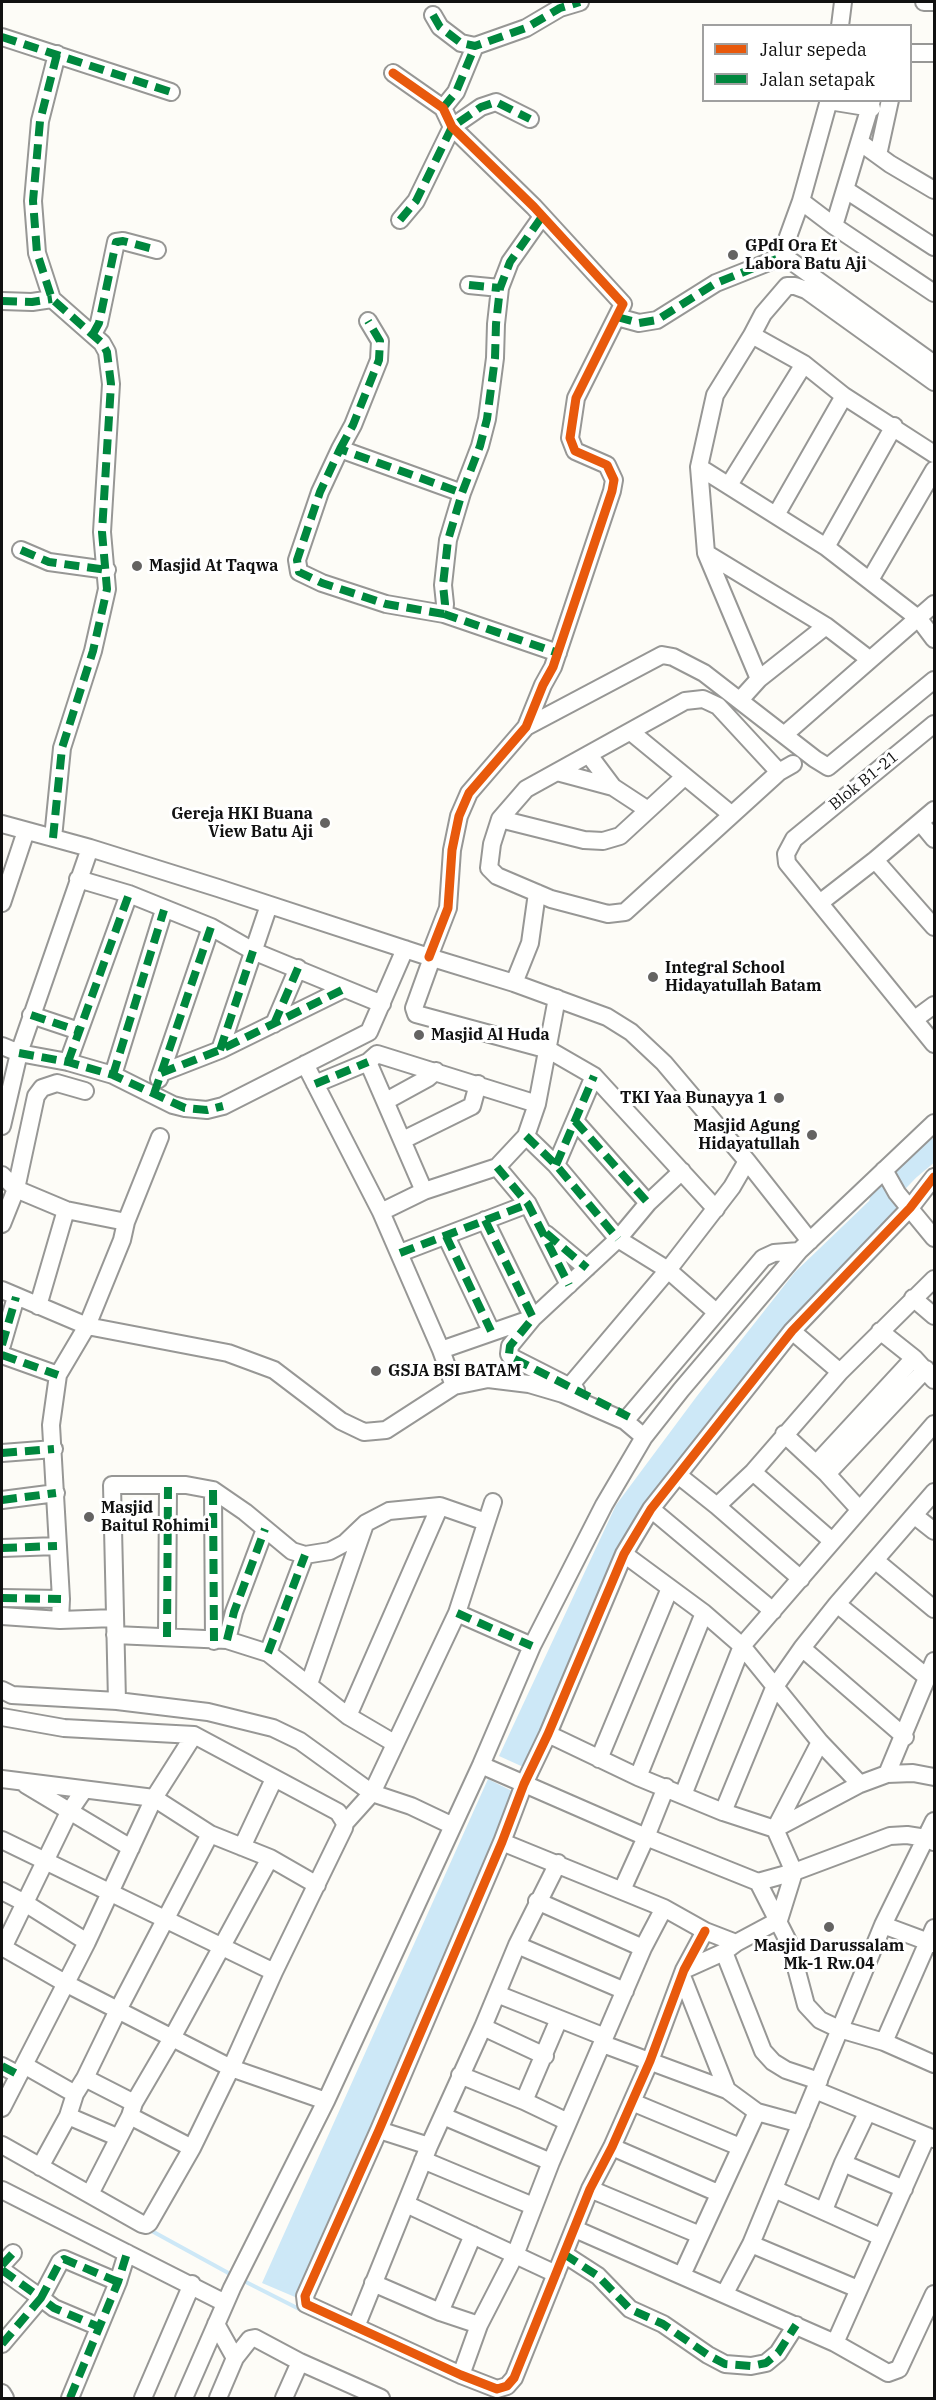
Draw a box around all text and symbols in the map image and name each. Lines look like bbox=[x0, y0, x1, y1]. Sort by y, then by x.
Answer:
legend bbox=[702, 24, 912, 102]
text: Jalur sepeda bbox=[760, 38, 867, 61]
text: Jalan setapak bbox=[760, 68, 875, 91]
place label: GPdI Ora Et Labora Batu Aji bbox=[745, 236, 866, 274]
marker: GPdI Ora Et Labora Batu Aji bbox=[726, 248, 740, 262]
place label: Masjid At Taqwa bbox=[149, 556, 278, 576]
marker: Masjid At Taqwa bbox=[130, 559, 144, 573]
street label: Blok B1-21 bbox=[826, 747, 902, 815]
place label: Gereja HKI Buana View Batu Aji bbox=[171, 804, 313, 842]
marker: Gereja HKI Buana View Batu Aji bbox=[318, 816, 332, 830]
place label: Integral School Hidayatullah Batam bbox=[665, 958, 821, 996]
marker: Integral School Hidayatullah Batam bbox=[646, 970, 660, 984]
place label: Masjid Al Huda bbox=[431, 1025, 550, 1045]
marker: Masjid Al Huda bbox=[412, 1028, 426, 1042]
place label: TKI Yaa Bunayya 1 bbox=[620, 1088, 767, 1108]
marker: TKI Yaa Bunayya 1 bbox=[772, 1091, 786, 1105]
place label: Masjid Agung Hidayatullah bbox=[693, 1116, 800, 1154]
marker: Masjid Agung Hidayatullah bbox=[805, 1128, 819, 1142]
place label: GSJA BSI BATAM bbox=[388, 1361, 521, 1381]
marker: GSJA BSI BATAM bbox=[369, 1364, 383, 1378]
place label: Masjid Baitul Rohimi bbox=[101, 1498, 209, 1536]
marker: Masjid Baitul Rohimi bbox=[82, 1510, 96, 1524]
marker: Masjid Darussalam Mk-1 Rw.04 bbox=[822, 1920, 836, 1934]
place label: Masjid Darussalam Mk-1 Rw.04 bbox=[754, 1936, 904, 1974]

